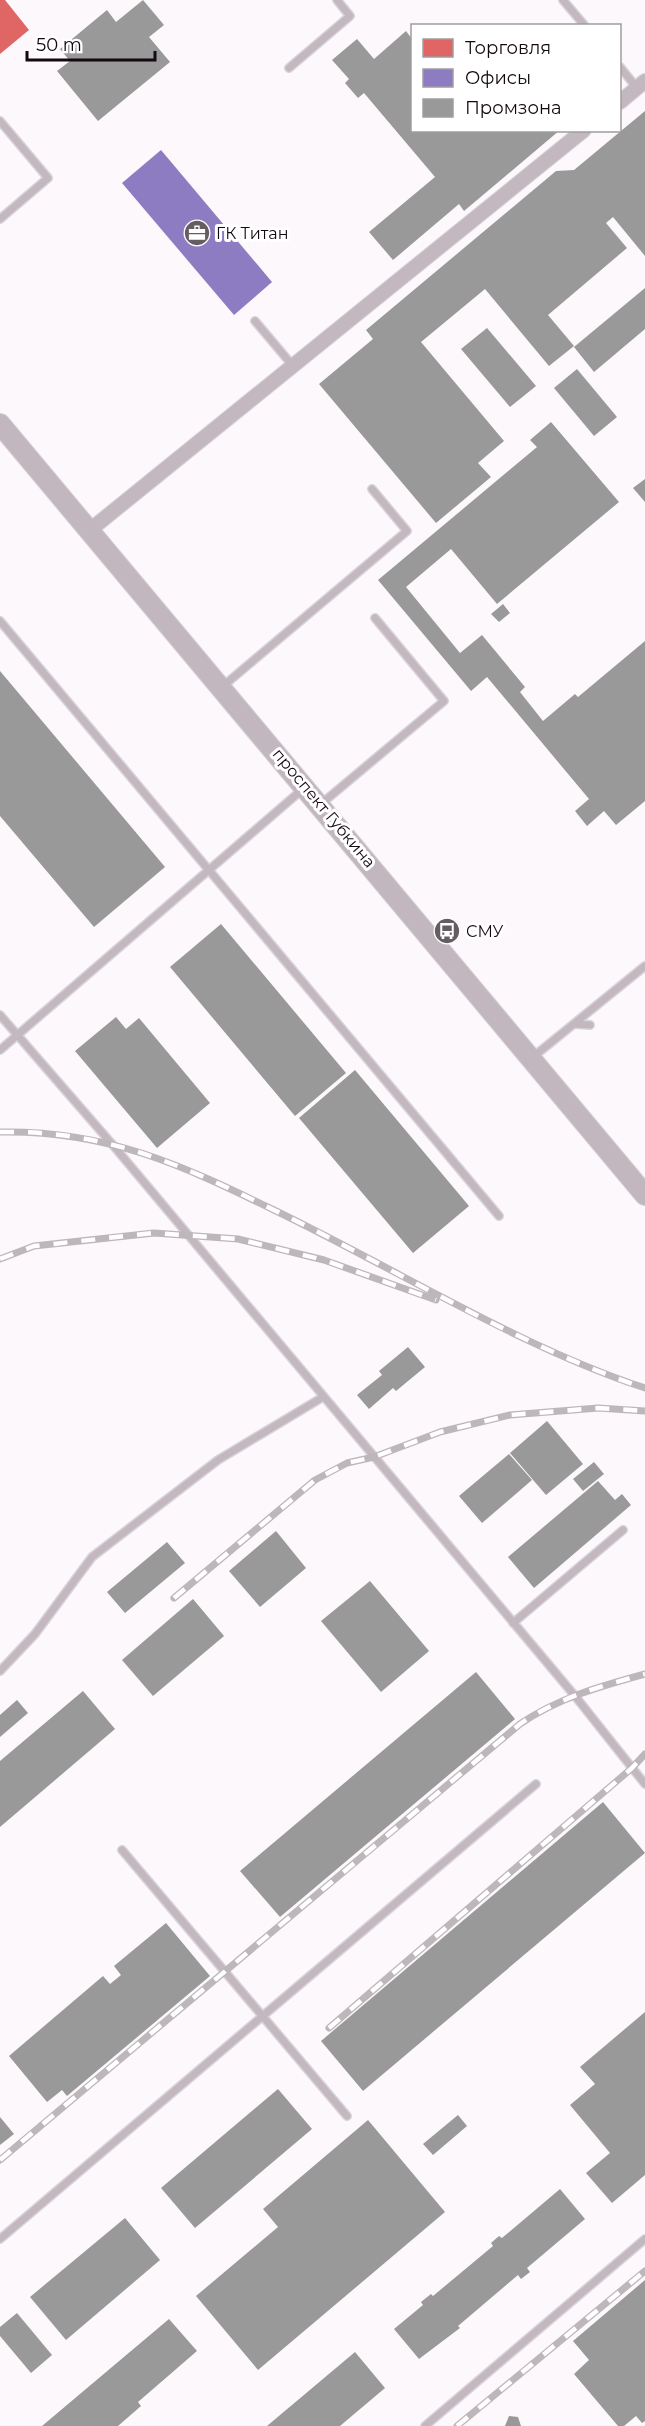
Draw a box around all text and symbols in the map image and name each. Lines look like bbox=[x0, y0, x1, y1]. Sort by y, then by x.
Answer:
scale bar bbox=[27, 24, 154, 62]
legend bbox=[411, 24, 621, 132]
text: 50 m bbox=[36, 34, 82, 56]
text: Торговля bbox=[465, 37, 551, 59]
text: Офисы bbox=[465, 67, 531, 89]
text: Промзона bbox=[465, 97, 562, 119]
office icon: ГК Титан bbox=[182, 218, 212, 248]
place label: ГК Титан bbox=[216, 224, 288, 243]
street label: проспект Губкина bbox=[269, 745, 379, 871]
bus stop icon: СМУ bbox=[432, 916, 462, 946]
place label: СМУ bbox=[466, 922, 504, 941]

